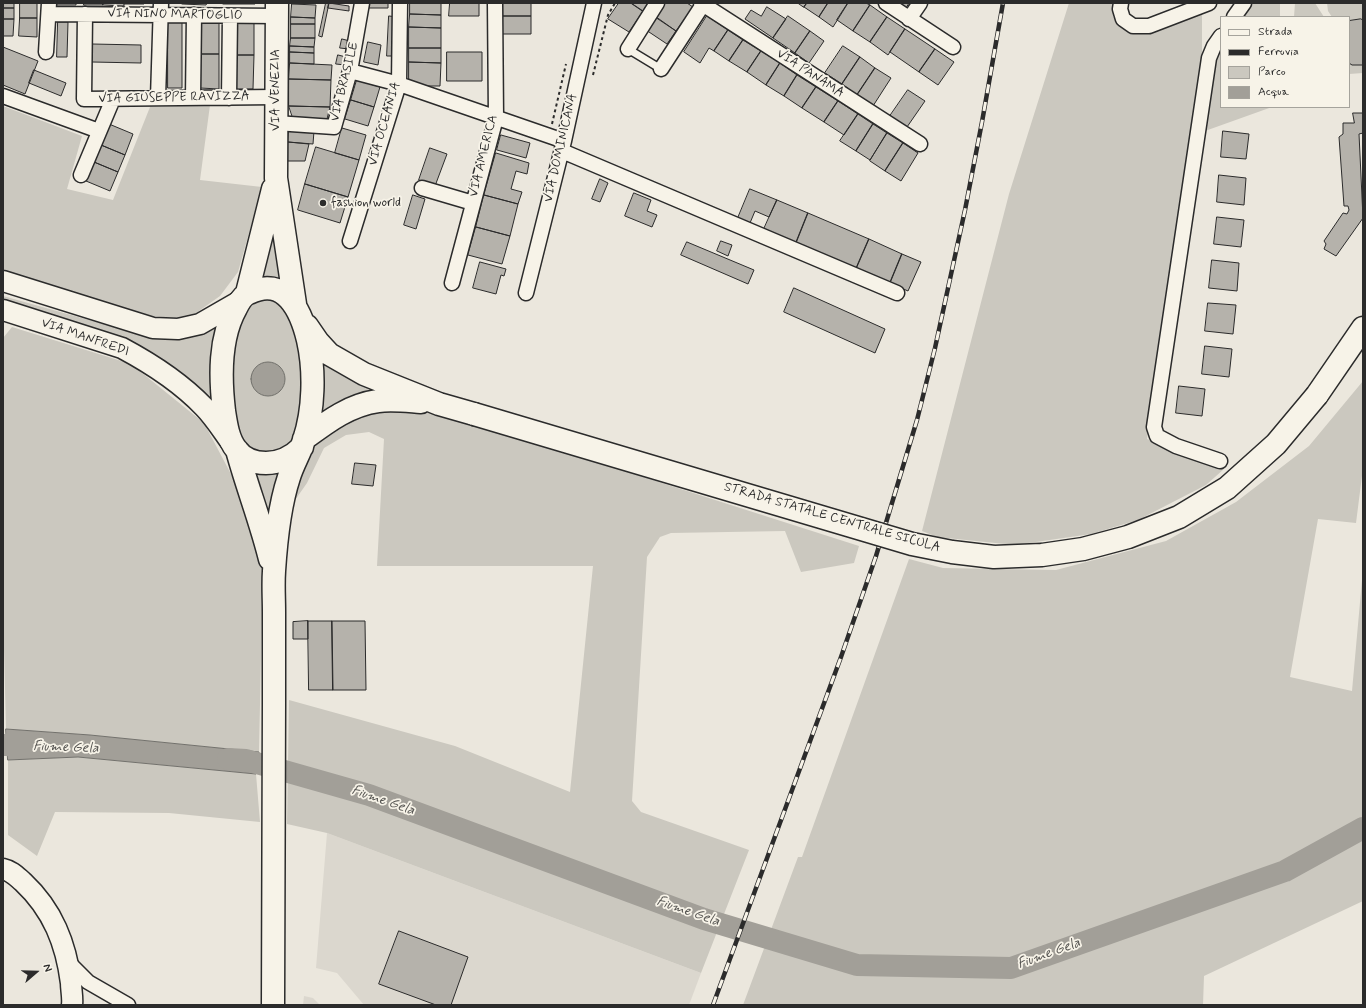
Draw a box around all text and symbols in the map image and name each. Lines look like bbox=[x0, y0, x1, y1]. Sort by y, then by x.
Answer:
street label: VIA NINO MARTOGLIO bbox=[107, 6, 243, 24]
legend bbox=[1220, 16, 1350, 108]
text: Strada bbox=[1258, 24, 1292, 40]
street label: VIA BRASILE bbox=[328, 41, 362, 123]
text: Ferrovia bbox=[1258, 44, 1299, 60]
street label: VIA PANAMA bbox=[773, 46, 847, 102]
street label: VIA VENEZIA bbox=[268, 49, 284, 131]
text: Parco bbox=[1258, 64, 1286, 80]
street label: VIA OCEANIA bbox=[366, 80, 404, 168]
text: Acqua bbox=[1258, 84, 1289, 100]
street label: VIA GIUSEPPE RAVIZZA bbox=[98, 89, 250, 107]
street label: VIA DOMINICANA bbox=[541, 92, 581, 204]
street label: VIA AMERICA bbox=[466, 113, 502, 199]
place label: fashion world bbox=[331, 195, 401, 211]
marker: fashion world bbox=[318, 198, 328, 208]
street label: VIA MANFREDI bbox=[39, 316, 131, 360]
street label: STRADA STATALE CENTRALE SICULA bbox=[722, 480, 942, 556]
water label: Fiume Gela bbox=[33, 738, 99, 758]
water label: Fiume Gela bbox=[349, 782, 417, 820]
water label: Fiume Gela bbox=[654, 893, 722, 931]
water label: Fiume Gela bbox=[1015, 935, 1083, 973]
north arrow bbox=[16, 952, 56, 992]
text: N bbox=[39, 962, 55, 974]

